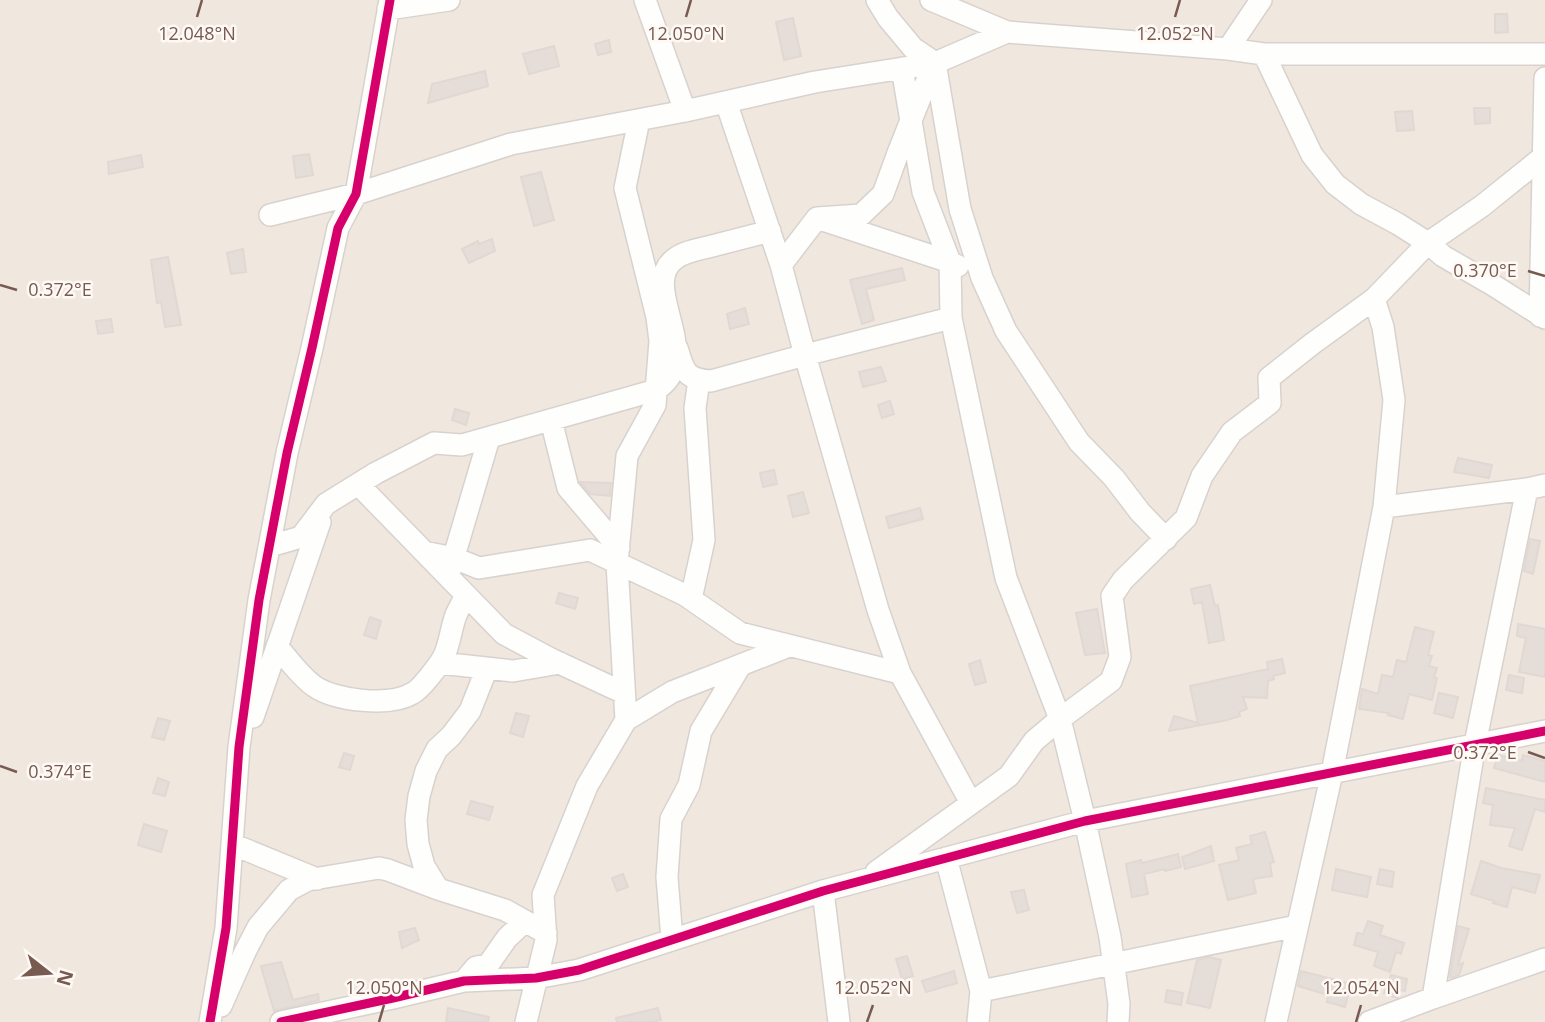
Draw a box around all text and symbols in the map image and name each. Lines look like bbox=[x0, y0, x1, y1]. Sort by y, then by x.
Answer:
text: 12.048°N bbox=[158, 21, 236, 45]
text: 12.050°N bbox=[647, 21, 725, 45]
text: 12.052°N bbox=[1136, 21, 1214, 45]
text: 0.370°E bbox=[1453, 258, 1517, 282]
text: 0.372°E bbox=[28, 277, 92, 301]
text: 0.372°E bbox=[1453, 740, 1517, 764]
text: 0.374°E bbox=[28, 759, 92, 783]
north arrow bbox=[14, 938, 84, 1008]
text: N bbox=[51, 967, 80, 989]
text: 12.050°N bbox=[345, 975, 423, 999]
text: 12.052°N bbox=[834, 975, 912, 999]
text: 12.054°N bbox=[1322, 975, 1400, 999]

